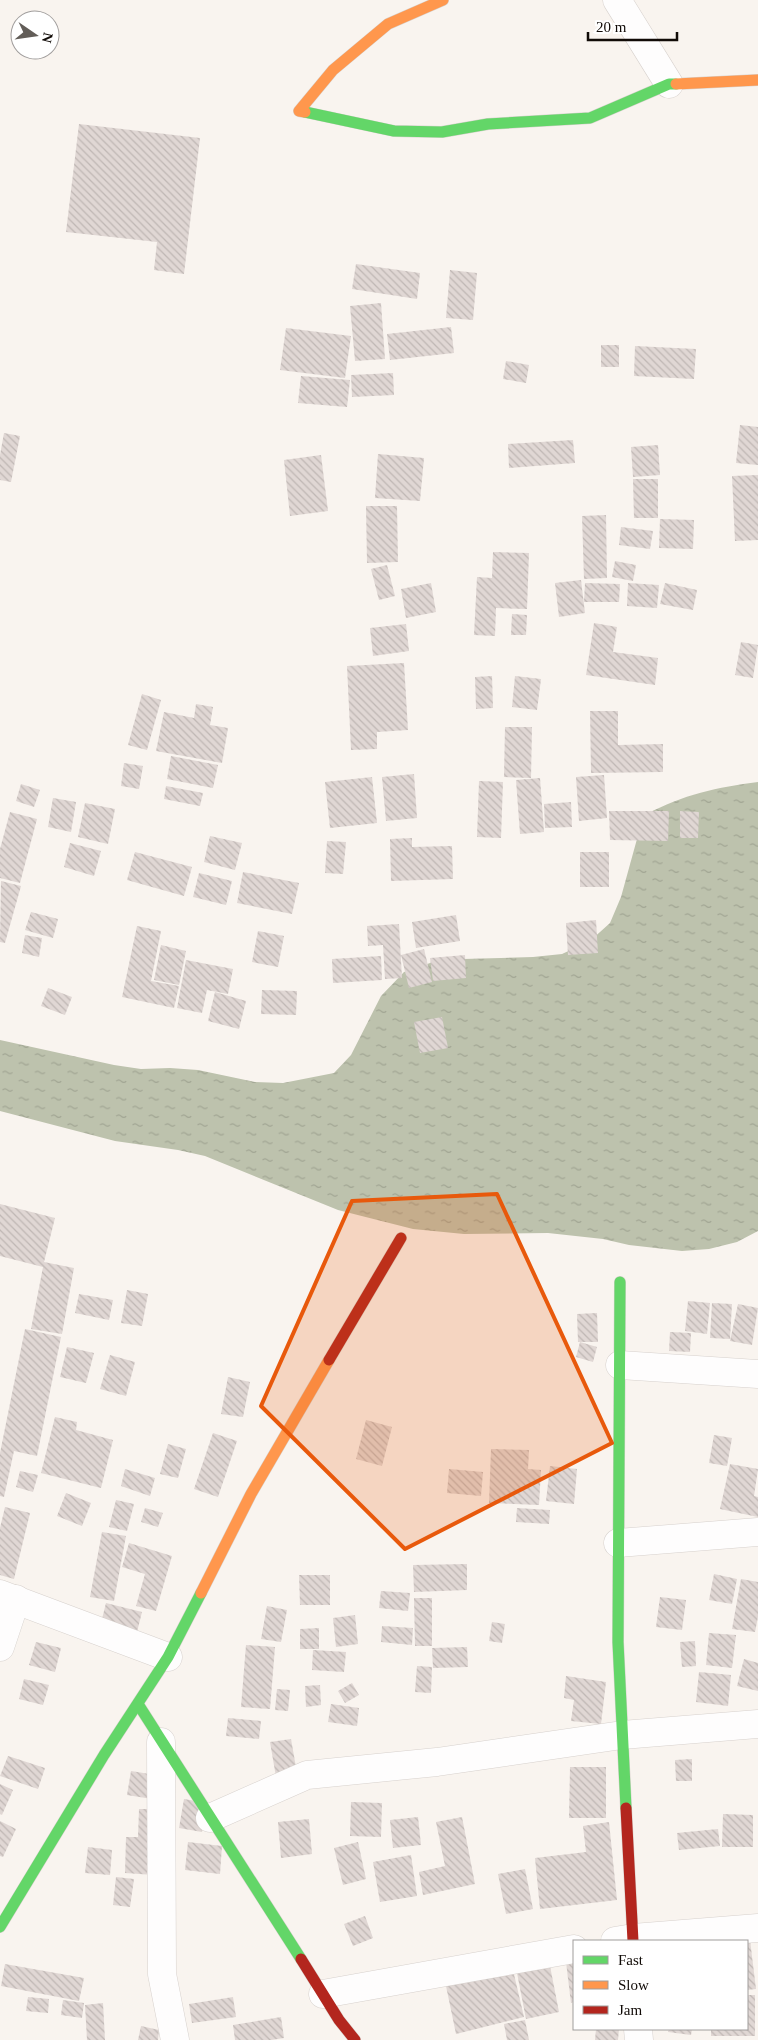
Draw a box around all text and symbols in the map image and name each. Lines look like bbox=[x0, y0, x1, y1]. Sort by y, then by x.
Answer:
north arrow bbox=[10, 10, 60, 60]
scale bar bbox=[588, 10, 677, 42]
text: 20 m bbox=[596, 19, 627, 35]
text: N bbox=[39, 31, 56, 44]
legend bbox=[573, 1940, 748, 2030]
text: Fast bbox=[618, 1952, 644, 1968]
text: Slow bbox=[618, 1977, 649, 1993]
text: Jam bbox=[618, 2002, 642, 2018]

